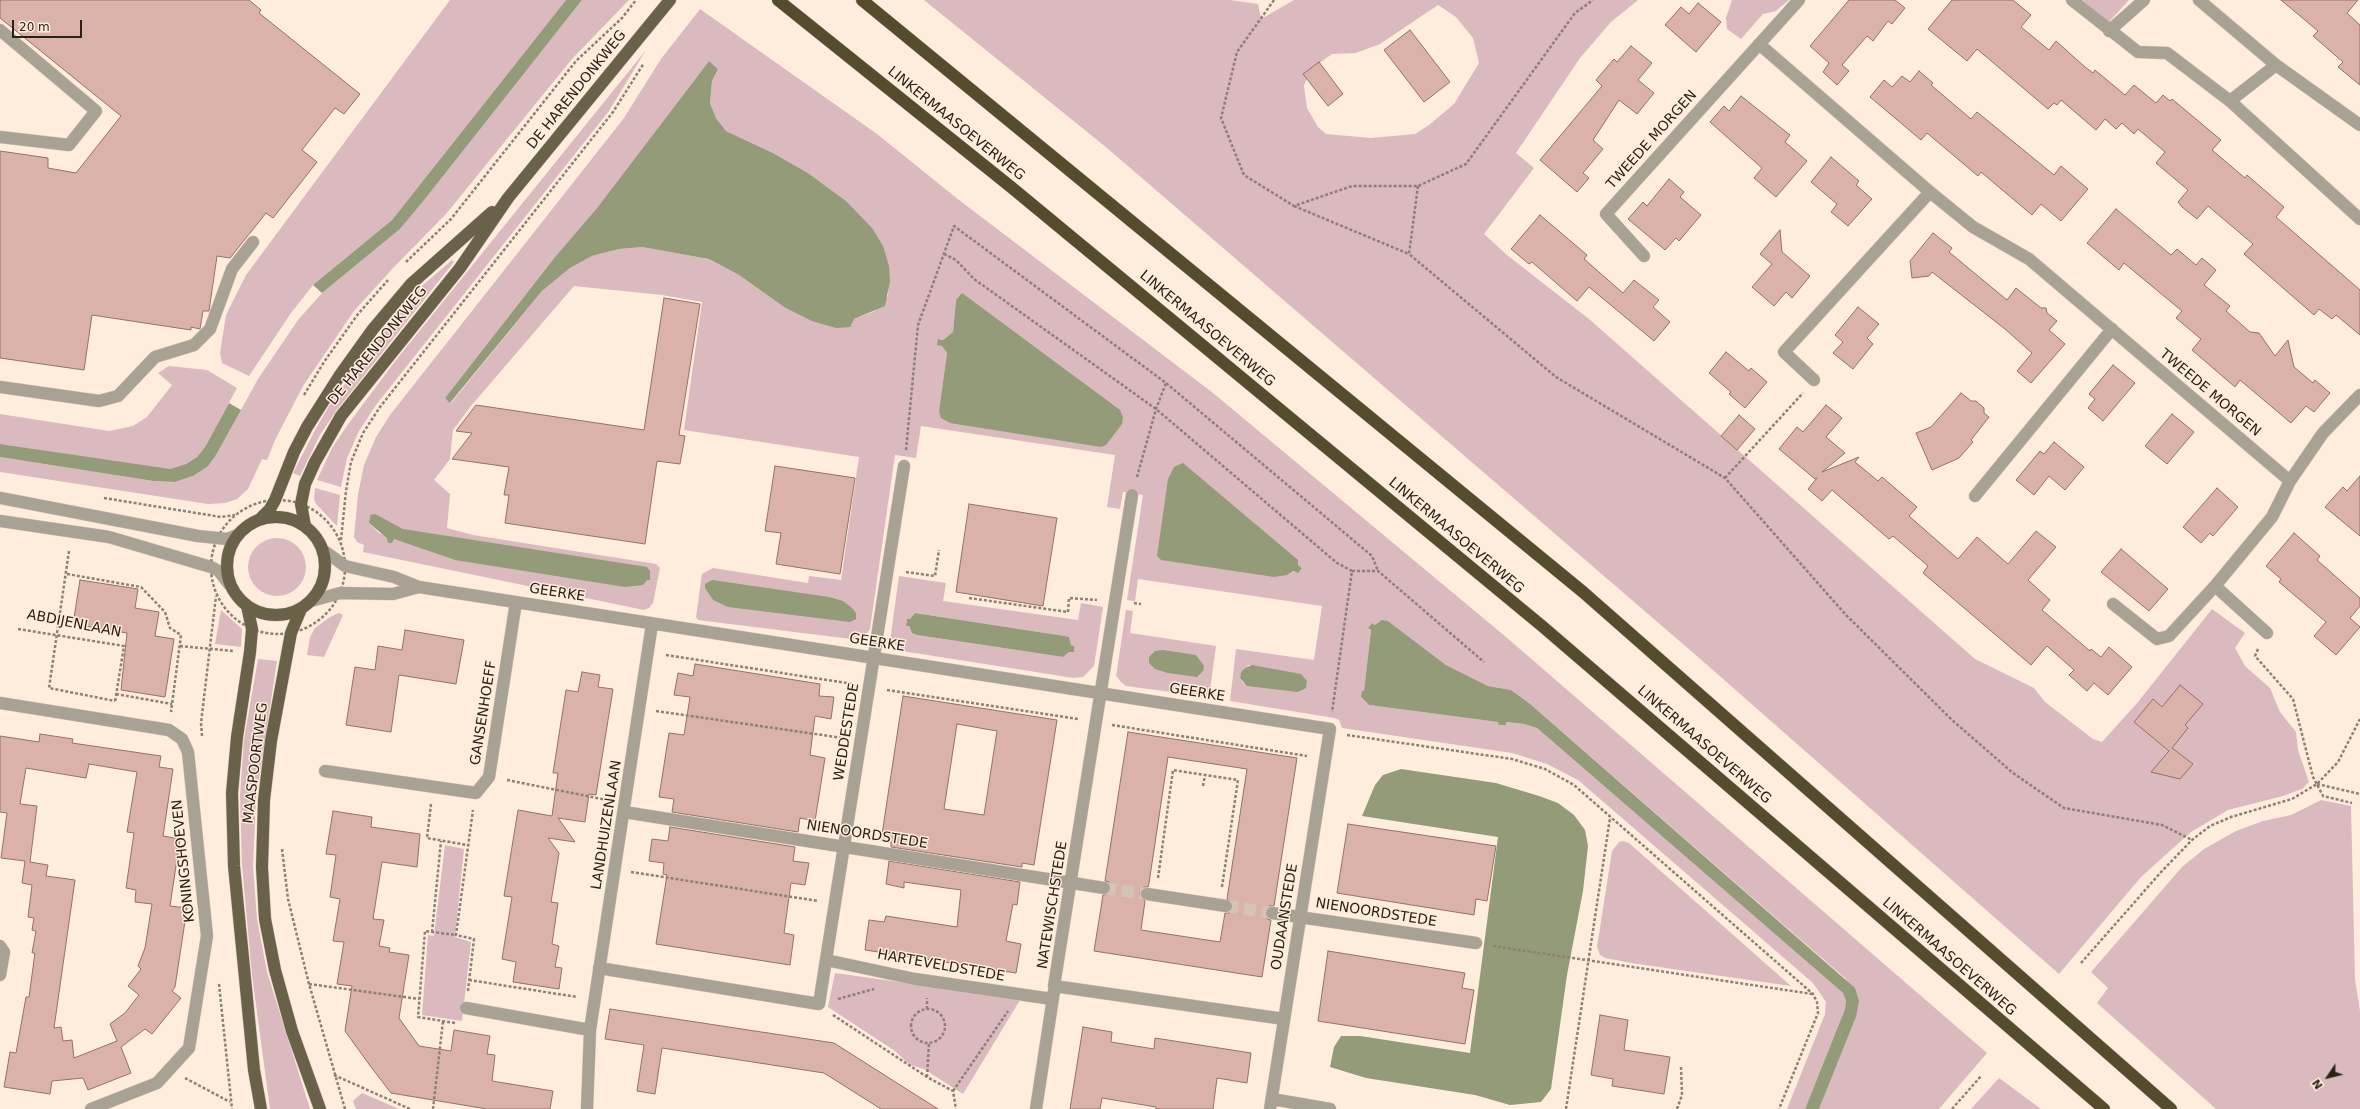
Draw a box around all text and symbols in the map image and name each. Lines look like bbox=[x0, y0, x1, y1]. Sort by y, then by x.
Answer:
scale bar bbox=[14, 12, 84, 38]
text: 20 m bbox=[19, 20, 50, 34]
street label: DE HARENDONKWEG bbox=[524, 27, 630, 153]
street label: LINKERMAASOEVERWEG bbox=[884, 63, 1028, 185]
street label: TWEEDE MORGEN bbox=[1603, 87, 1701, 193]
street label: LINKERMAASOEVERWEG bbox=[1136, 267, 1278, 391]
street label: DE HARENDONKWEG bbox=[325, 283, 431, 409]
street label: TWEEDE MORGEN bbox=[2156, 346, 2264, 440]
street label: LINKERMAASOEVERWEG bbox=[1385, 474, 1527, 598]
street label: GEERKE bbox=[528, 580, 586, 606]
street label: ABDIJENLAAN bbox=[25, 607, 123, 641]
street label: GEERKE bbox=[848, 630, 906, 656]
street label: GANSENHOEFF bbox=[467, 660, 501, 766]
street label: GEERKE bbox=[1168, 680, 1226, 706]
street label: WEDDESTEDE bbox=[831, 682, 863, 782]
street label: LINKERMAASOEVERWEG bbox=[1634, 682, 1774, 808]
street label: MAASPOORTWEG bbox=[240, 702, 272, 824]
street label: LANDHUIZENLAAN bbox=[588, 759, 626, 891]
street label: KONINGSHOEVEN bbox=[169, 799, 199, 923]
street label: NIENOORDSTEDE bbox=[805, 817, 929, 853]
street label: NATEWISCHSTEDE bbox=[1035, 840, 1071, 970]
street label: OUDAANSTEDE bbox=[1268, 862, 1302, 972]
street label: LINKERMAASOEVERWEG bbox=[1879, 894, 2019, 1020]
street label: NIENOORDSTEDE bbox=[1314, 895, 1438, 931]
street label: HARTEVELDSTEDE bbox=[876, 947, 1006, 985]
north arrow bbox=[2308, 1057, 2348, 1097]
text: N bbox=[2310, 1077, 2326, 1092]

